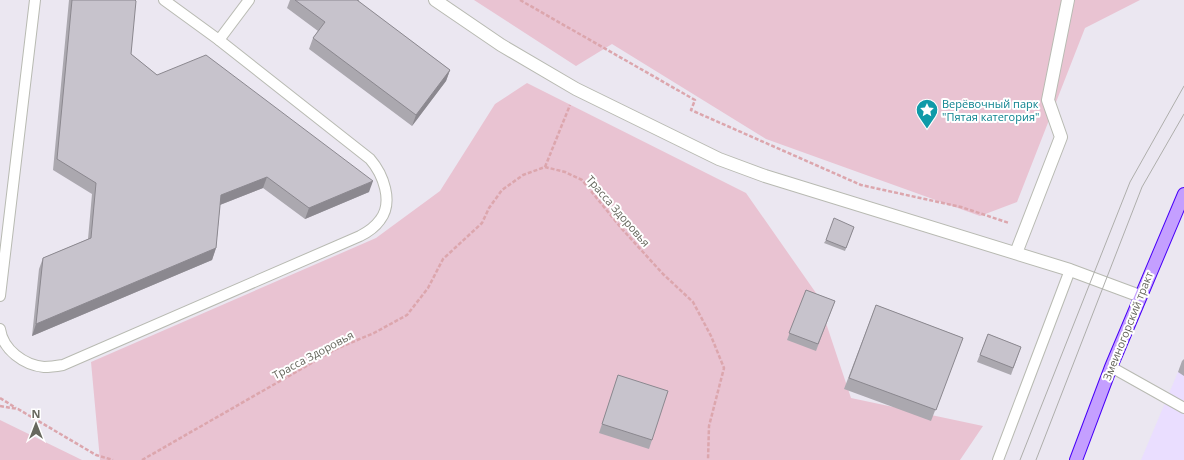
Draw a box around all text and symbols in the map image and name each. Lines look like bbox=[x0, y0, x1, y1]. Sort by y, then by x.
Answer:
place label: Верёвочный парк "Пятая категория" bbox=[942, 96, 1039, 124]
place icon: Верёвочный парк "Пятая категория" bbox=[914, 97, 940, 130]
street label: Трасса Здоровья bbox=[583, 172, 654, 250]
street label: Змеиногорский тракт bbox=[1099, 269, 1156, 382]
street label: Трасса Здоровья bbox=[270, 327, 356, 382]
north arrow bbox=[16, 404, 56, 444]
text: N bbox=[32, 406, 40, 421]

